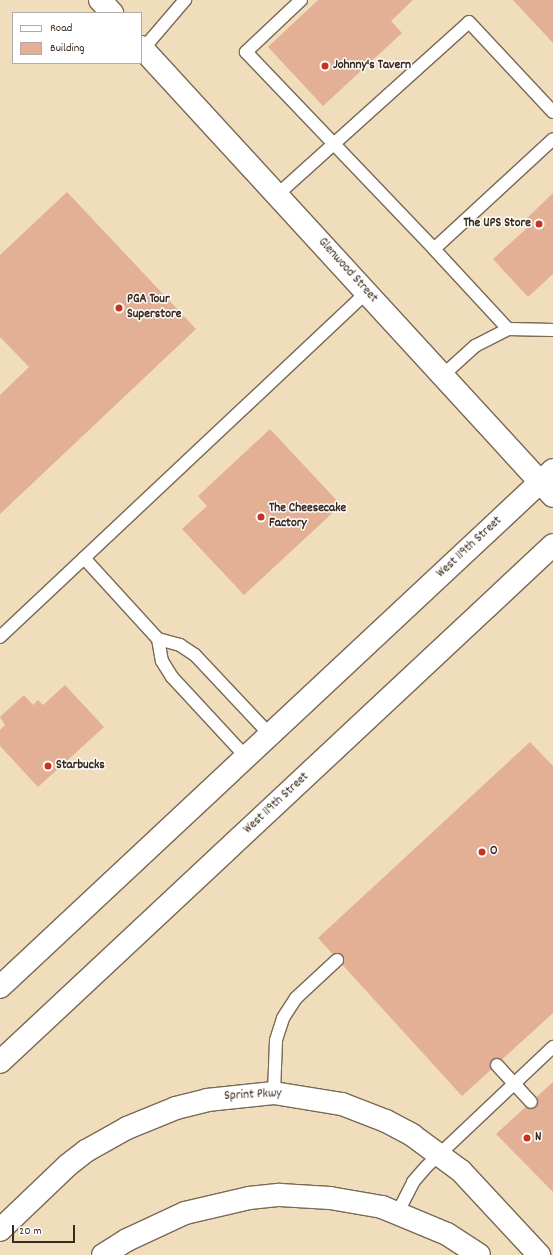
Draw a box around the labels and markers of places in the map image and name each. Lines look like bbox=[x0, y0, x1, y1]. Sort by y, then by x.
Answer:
place label: Johnny's Tavern bbox=[333, 58, 411, 74]
marker: Johnny's Tavern bbox=[320, 61, 330, 71]
place label: The UPS Store bbox=[463, 216, 531, 232]
marker: The UPS Store bbox=[534, 219, 544, 229]
place label: PGA Tour Superstore bbox=[127, 293, 181, 324]
marker: PGA Tour Superstore bbox=[114, 303, 124, 313]
place label: The Cheesecake Factory bbox=[269, 502, 346, 533]
marker: The Cheesecake Factory bbox=[256, 512, 266, 522]
place label: Starbucks bbox=[56, 758, 105, 774]
marker: Starbucks bbox=[43, 761, 53, 771]
place label: O bbox=[490, 844, 497, 860]
marker: O bbox=[477, 847, 487, 857]
place label: N bbox=[535, 1130, 541, 1146]
marker: N bbox=[522, 1133, 532, 1143]

